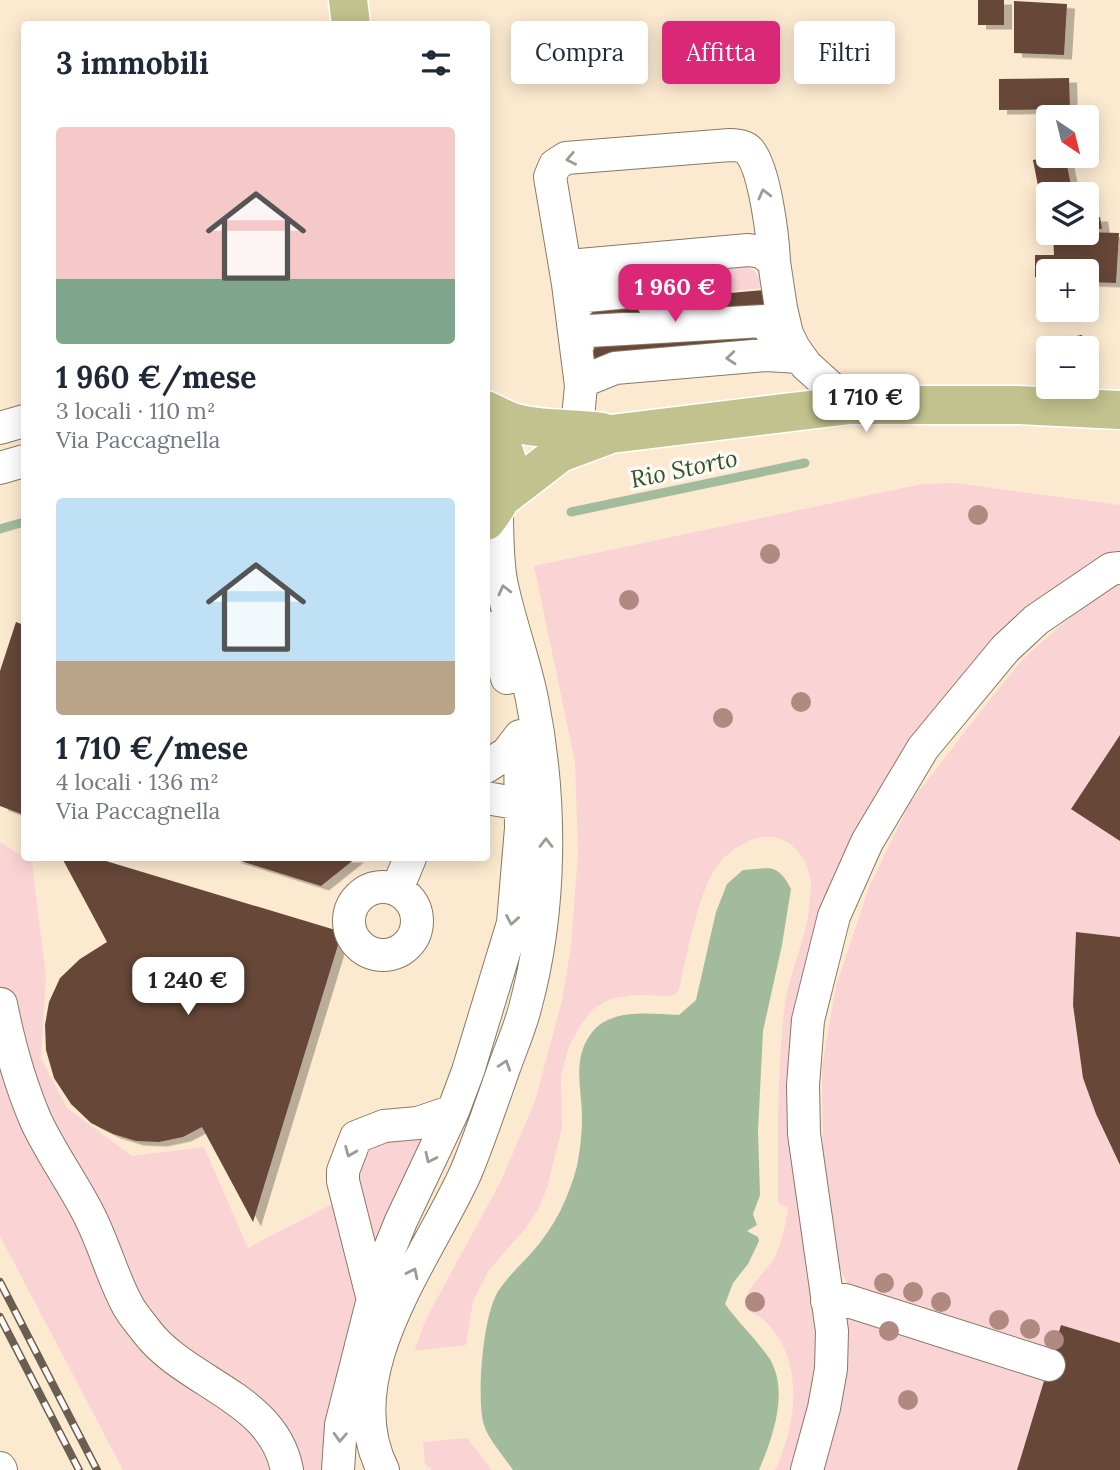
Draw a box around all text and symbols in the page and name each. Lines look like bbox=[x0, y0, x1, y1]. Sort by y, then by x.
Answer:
chip: Compra bbox=[511, 21, 648, 84]
chip: Affitta bbox=[662, 21, 780, 84]
chip: Filtri bbox=[794, 21, 895, 84]
text: 3 immobili bbox=[56, 44, 209, 82]
icon: filters bbox=[417, 44, 455, 82]
north arrow bbox=[1036, 105, 1099, 168]
map controls bbox=[1036, 105, 1099, 399]
one-way arrow bbox=[565, 151, 577, 166]
icon: home bbox=[193, 173, 319, 299]
button: layers bbox=[1036, 182, 1099, 245]
one-way arrow bbox=[758, 188, 772, 200]
button: + bbox=[1036, 259, 1099, 322]
pin: 1 960 € bbox=[610, 264, 740, 324]
text: 1 960 € bbox=[634, 272, 716, 301]
button: − bbox=[1036, 336, 1099, 399]
one-way arrow bbox=[725, 350, 736, 365]
text: 1 960 €/mese bbox=[56, 358, 256, 396]
pin: 1 710 € bbox=[801, 374, 931, 434]
text: 1 710 € bbox=[829, 382, 903, 411]
text: 3 locali · 110 m² bbox=[56, 396, 216, 425]
text: Via Paccagnella bbox=[56, 425, 220, 454]
water label: Rio Storto bbox=[628, 442, 740, 495]
icon: home bbox=[193, 544, 319, 670]
one-way arrow bbox=[497, 584, 512, 596]
text: 1 710 €/mese bbox=[56, 729, 248, 767]
text: 4 locali · 136 m² bbox=[56, 767, 219, 796]
text: Via Paccagnella bbox=[56, 796, 220, 825]
one-way arrow bbox=[538, 837, 554, 847]
one-way arrow bbox=[505, 914, 520, 926]
pin: 1 240 € bbox=[123, 958, 253, 1017]
text: 1 240 € bbox=[148, 965, 228, 994]
one-way arrow bbox=[497, 1059, 511, 1072]
one-way arrow bbox=[345, 1145, 359, 1157]
one-way arrow bbox=[425, 1151, 439, 1163]
one-way arrow bbox=[405, 1268, 419, 1280]
one-way arrow bbox=[333, 1432, 348, 1443]

